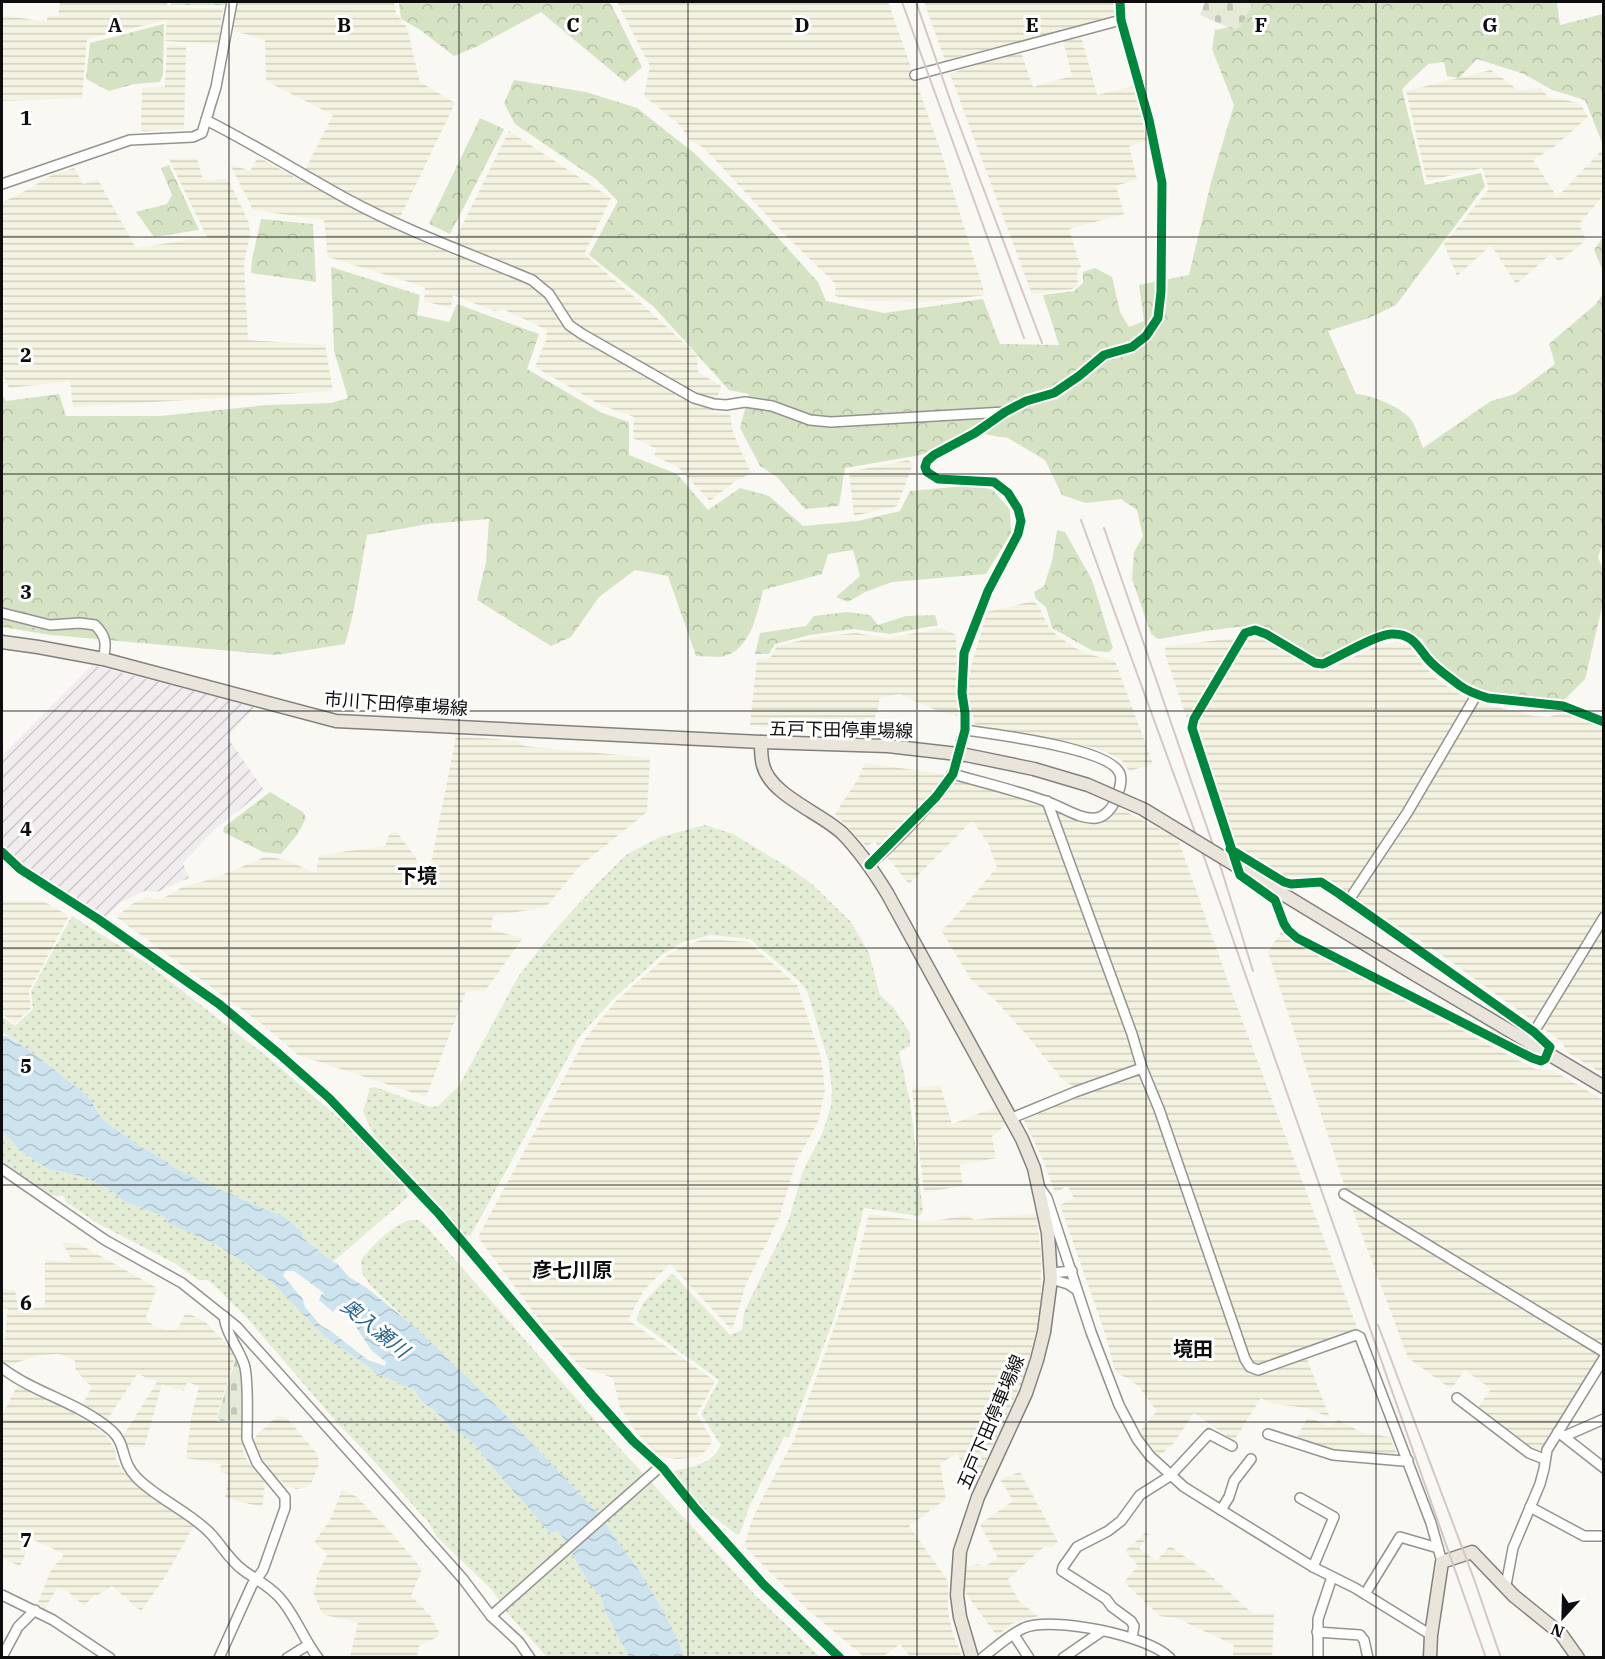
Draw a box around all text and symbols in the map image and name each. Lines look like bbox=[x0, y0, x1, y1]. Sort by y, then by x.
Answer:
text: A bbox=[108, 11, 122, 38]
text: B bbox=[337, 11, 351, 38]
text: C bbox=[566, 11, 580, 38]
text: D bbox=[794, 11, 810, 38]
text: E bbox=[1025, 11, 1039, 38]
text: F bbox=[1255, 11, 1267, 38]
text: G bbox=[1482, 11, 1498, 38]
text: 1 bbox=[20, 104, 32, 131]
text: 2 bbox=[20, 341, 32, 368]
text: 3 bbox=[20, 578, 32, 605]
street label: 市川下田停車場線 bbox=[323, 687, 469, 720]
street label: 五戸下田停車場線 bbox=[769, 717, 913, 742]
text: 4 bbox=[20, 815, 32, 842]
district label: 下境 bbox=[397, 862, 437, 889]
text: 5 bbox=[20, 1052, 32, 1079]
district label: 彦七川原 bbox=[532, 1256, 612, 1283]
text: 6 bbox=[20, 1289, 32, 1316]
water label: 奥入瀬川 bbox=[336, 1292, 416, 1365]
district label: 境田 bbox=[1173, 1335, 1213, 1362]
street label: 五戸下田停車場線 bbox=[952, 1351, 1029, 1493]
text: 7 bbox=[20, 1526, 32, 1553]
north arrow bbox=[1533, 1587, 1593, 1647]
text: N bbox=[1548, 1619, 1567, 1643]

